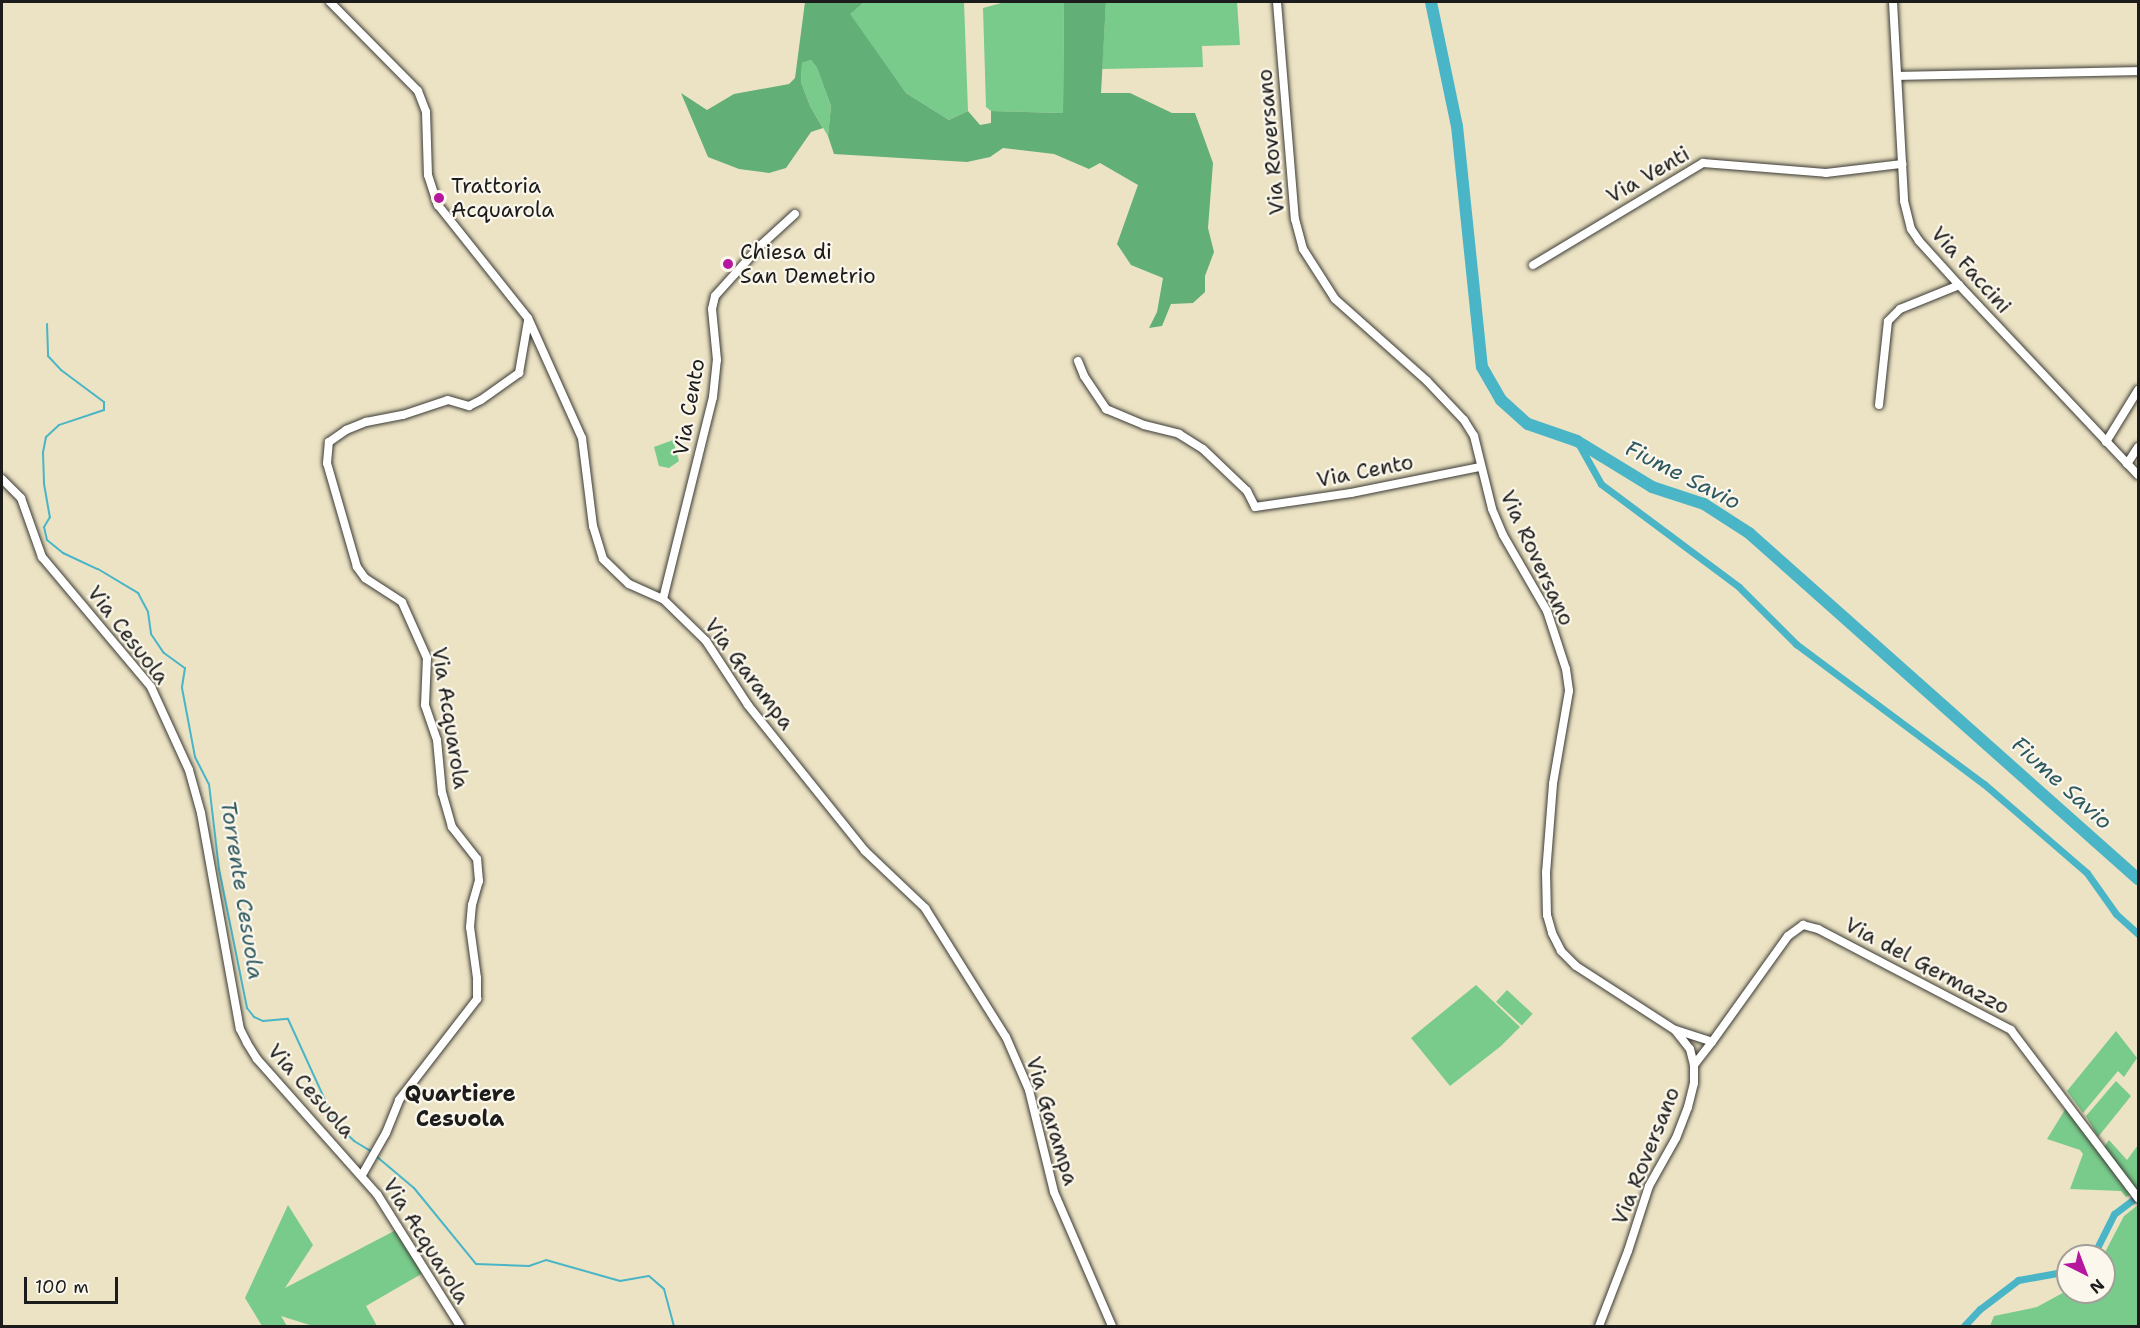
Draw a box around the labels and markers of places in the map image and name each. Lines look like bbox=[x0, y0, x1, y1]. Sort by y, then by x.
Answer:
place label: Trattoria Acquarola bbox=[451, 173, 554, 223]
marker: Trattoria Acquarola bbox=[432, 191, 446, 205]
place label: Chiesa di San Demetrio bbox=[740, 239, 876, 289]
marker: Chiesa di San Demetrio bbox=[721, 257, 735, 271]

